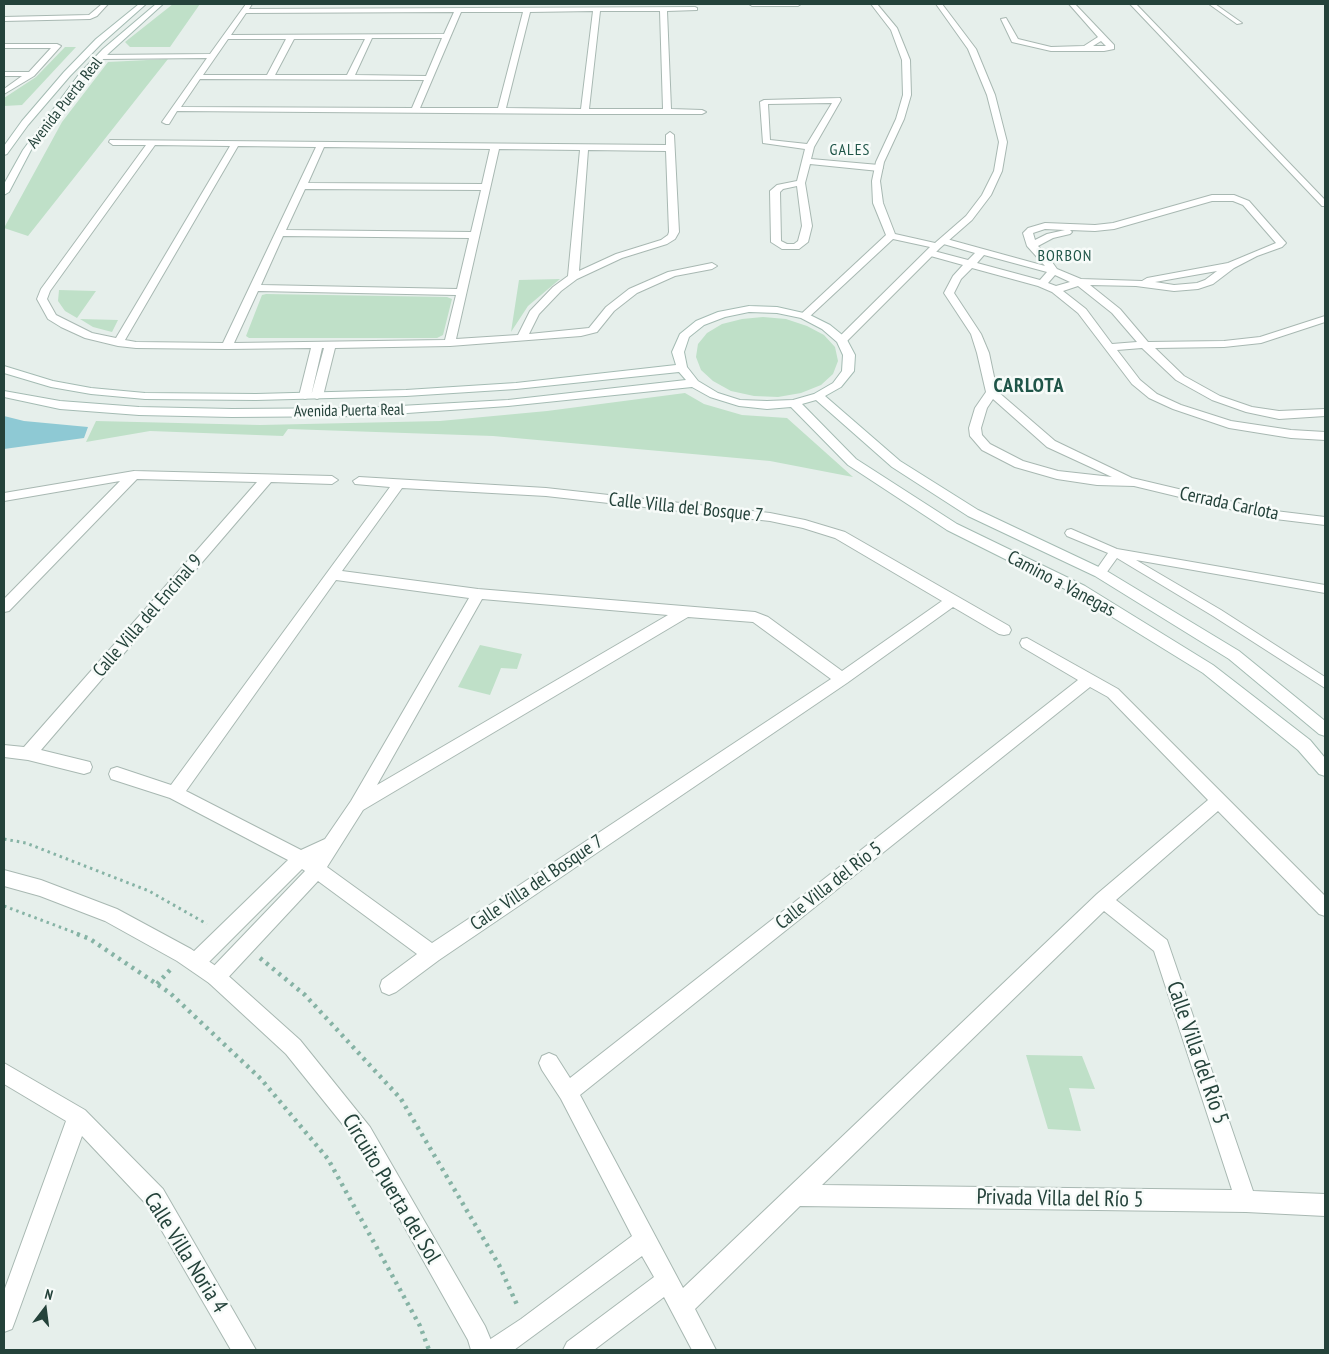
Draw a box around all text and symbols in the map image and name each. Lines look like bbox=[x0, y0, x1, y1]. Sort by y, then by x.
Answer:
street label: Avenida Puerta Real bbox=[24, 54, 106, 152]
district label: GALES bbox=[829, 140, 871, 160]
district label: BORBON bbox=[1037, 246, 1093, 266]
district label: CARLOTA bbox=[993, 374, 1065, 398]
street label: Avenida Puerta Real bbox=[294, 400, 404, 422]
street label: Cerrada Carlota bbox=[1177, 482, 1281, 526]
street label: Calle Villa del Bosque 7 bbox=[608, 489, 764, 527]
street label: Camino a Vanegas bbox=[1003, 546, 1119, 622]
street label: Calle Villa del Encinal 9 bbox=[89, 550, 207, 682]
street label: Calle Villa del Bosque 7 bbox=[466, 830, 608, 936]
street label: Calle Villa del Río 5 bbox=[771, 837, 887, 935]
street label: Calle Villa del Río 5 bbox=[1160, 978, 1234, 1128]
street label: Circuito Puerta del Sol bbox=[336, 1110, 446, 1268]
street label: Privada Villa del Río 5 bbox=[976, 1184, 1144, 1214]
street label: Calle Villa Noria 4 bbox=[138, 1188, 232, 1318]
north arrow bbox=[20, 1284, 70, 1334]
text: N bbox=[43, 1285, 55, 1304]

